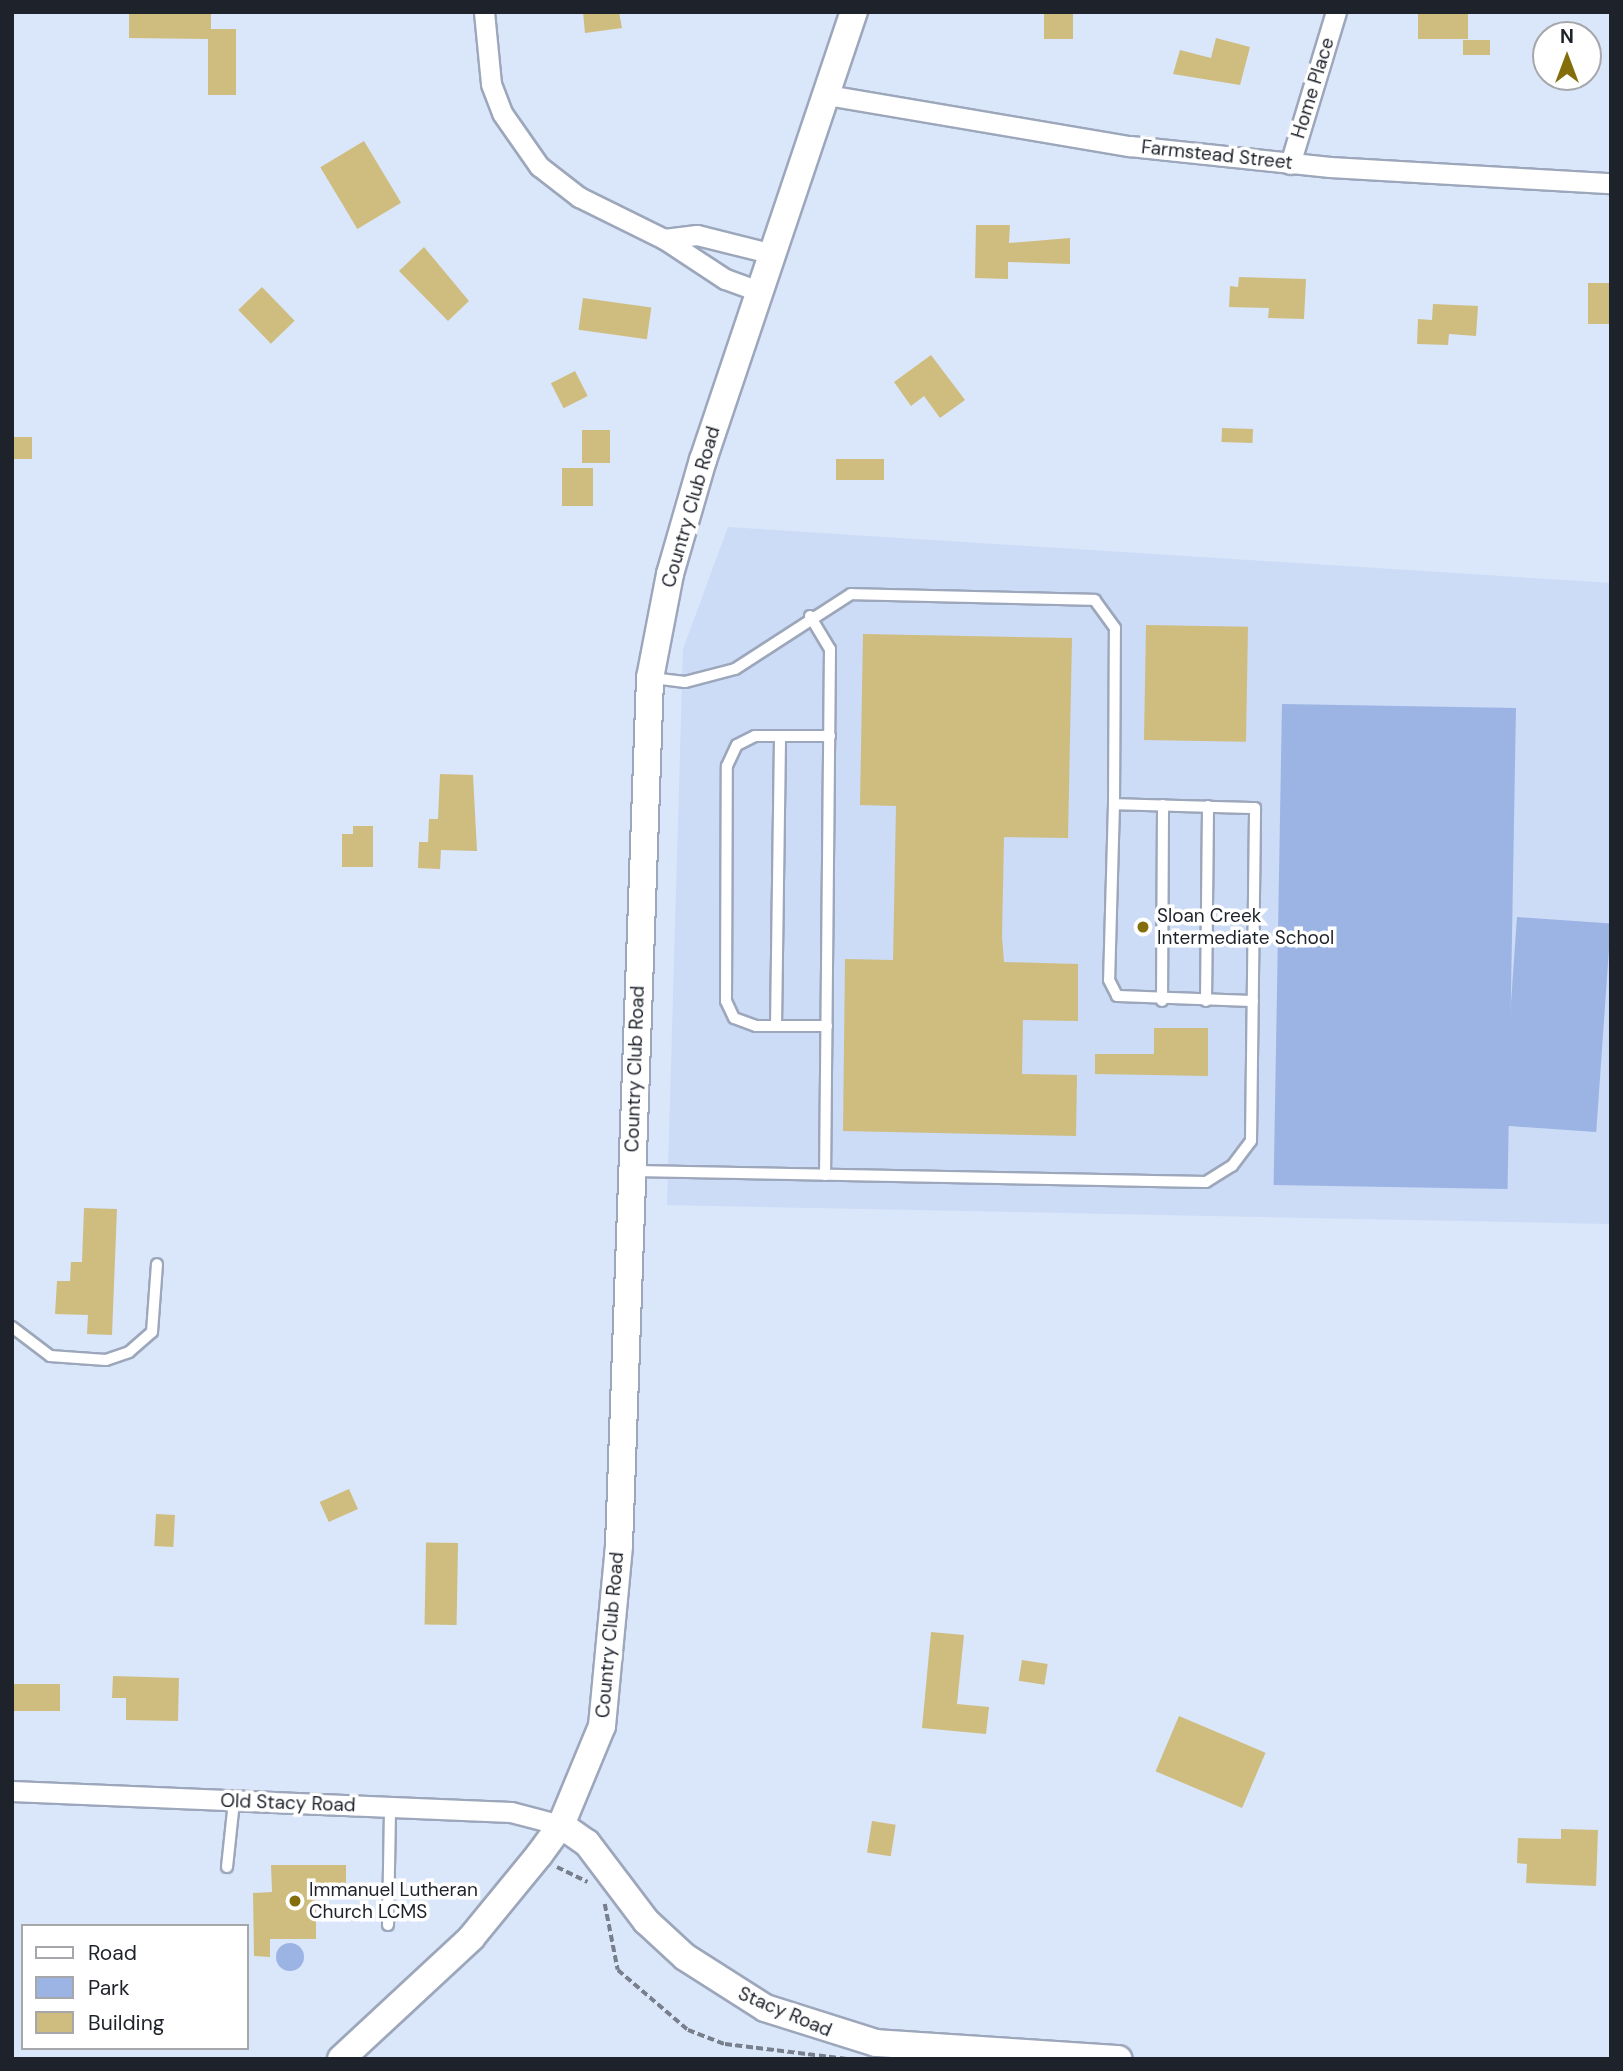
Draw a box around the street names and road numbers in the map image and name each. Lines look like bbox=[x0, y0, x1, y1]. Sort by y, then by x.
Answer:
street label: Home Place bbox=[1287, 35, 1339, 141]
street label: Farmstead Street bbox=[1140, 136, 1294, 174]
street label: Country Club Road bbox=[657, 424, 725, 590]
street label: Country Club Road bbox=[621, 985, 649, 1153]
street label: Country Club Road bbox=[591, 1551, 629, 1719]
street label: Old Stacy Road bbox=[220, 1789, 356, 1817]
street label: Stacy Road bbox=[735, 1982, 835, 2042]

